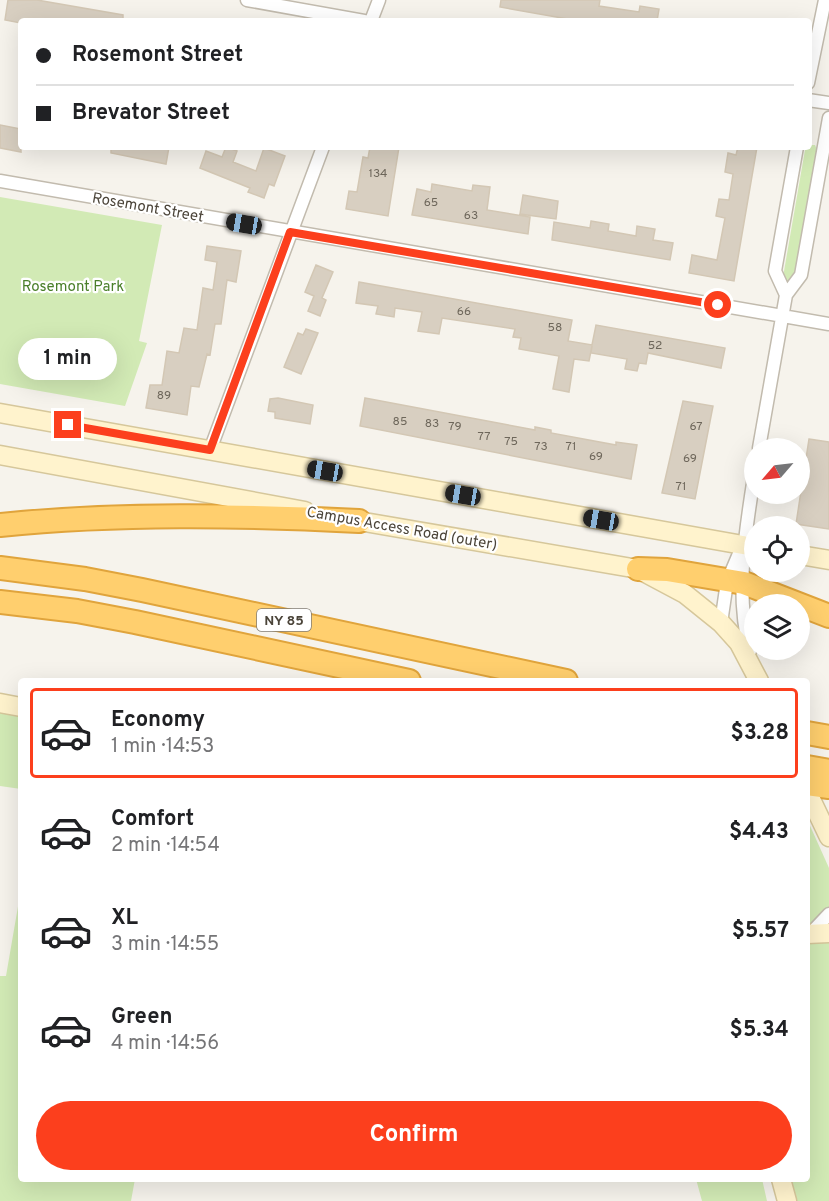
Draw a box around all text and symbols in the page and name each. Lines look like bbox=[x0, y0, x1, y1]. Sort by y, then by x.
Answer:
text: Rosemont Street bbox=[72, 42, 243, 69]
text: Brevator Street bbox=[72, 100, 230, 127]
house number: 134 bbox=[368, 166, 388, 182]
street label: Rosemont Street bbox=[91, 189, 205, 228]
house number: 65 bbox=[424, 195, 438, 211]
house number: 63 bbox=[464, 208, 478, 224]
car bbox=[225, 212, 263, 236]
park label: Rosemont Park bbox=[22, 278, 124, 297]
route start bbox=[704, 291, 731, 318]
house number: 66 bbox=[457, 304, 471, 320]
house number: 58 bbox=[548, 320, 562, 336]
callout: 1 min bbox=[19, 338, 118, 380]
house number: 52 bbox=[648, 338, 662, 354]
text: 1 min bbox=[43, 346, 92, 372]
house number: 89 bbox=[157, 388, 171, 404]
route end bbox=[54, 411, 81, 438]
house number: 85 bbox=[393, 414, 407, 430]
house number: 83 bbox=[425, 416, 439, 432]
house number: 79 bbox=[448, 419, 462, 435]
house number: 67 bbox=[689, 419, 703, 435]
house number: 77 bbox=[478, 429, 490, 445]
house number: 75 bbox=[504, 434, 518, 450]
north arrow bbox=[744, 438, 810, 504]
map controls bbox=[744, 438, 810, 660]
house number: 73 bbox=[534, 439, 548, 455]
house number: 71 bbox=[566, 439, 576, 455]
house number: 69 bbox=[589, 449, 603, 465]
house number: 69 bbox=[683, 451, 697, 467]
car bbox=[306, 459, 344, 483]
house number: 71 bbox=[676, 479, 686, 495]
car bbox=[444, 483, 482, 507]
street label: Campus Access Road (outer) bbox=[305, 503, 499, 556]
car bbox=[582, 508, 620, 532]
button: locate bbox=[744, 516, 810, 582]
button: layers bbox=[744, 594, 810, 660]
road number: NY 85 bbox=[257, 609, 311, 631]
icon: car bbox=[39, 706, 93, 760]
text: Economy bbox=[111, 707, 205, 734]
text: $3.28 bbox=[730, 720, 789, 747]
text: 1 min · 14:53 bbox=[111, 734, 214, 760]
icon: car bbox=[39, 805, 93, 859]
text: Comfort bbox=[111, 806, 194, 833]
text: $4.43 bbox=[729, 819, 789, 846]
text: 2 min · 14:54 bbox=[111, 833, 220, 859]
icon: car bbox=[39, 904, 93, 958]
text: XL bbox=[111, 905, 138, 932]
text: $5.57 bbox=[732, 918, 789, 945]
text: 3 min · 14:55 bbox=[111, 932, 219, 958]
icon: car bbox=[39, 1003, 93, 1057]
text: Green bbox=[111, 1004, 173, 1031]
text: $5.34 bbox=[730, 1017, 789, 1044]
text: 4 min · 14:56 bbox=[111, 1031, 219, 1057]
button: Confirm bbox=[36, 1101, 792, 1170]

